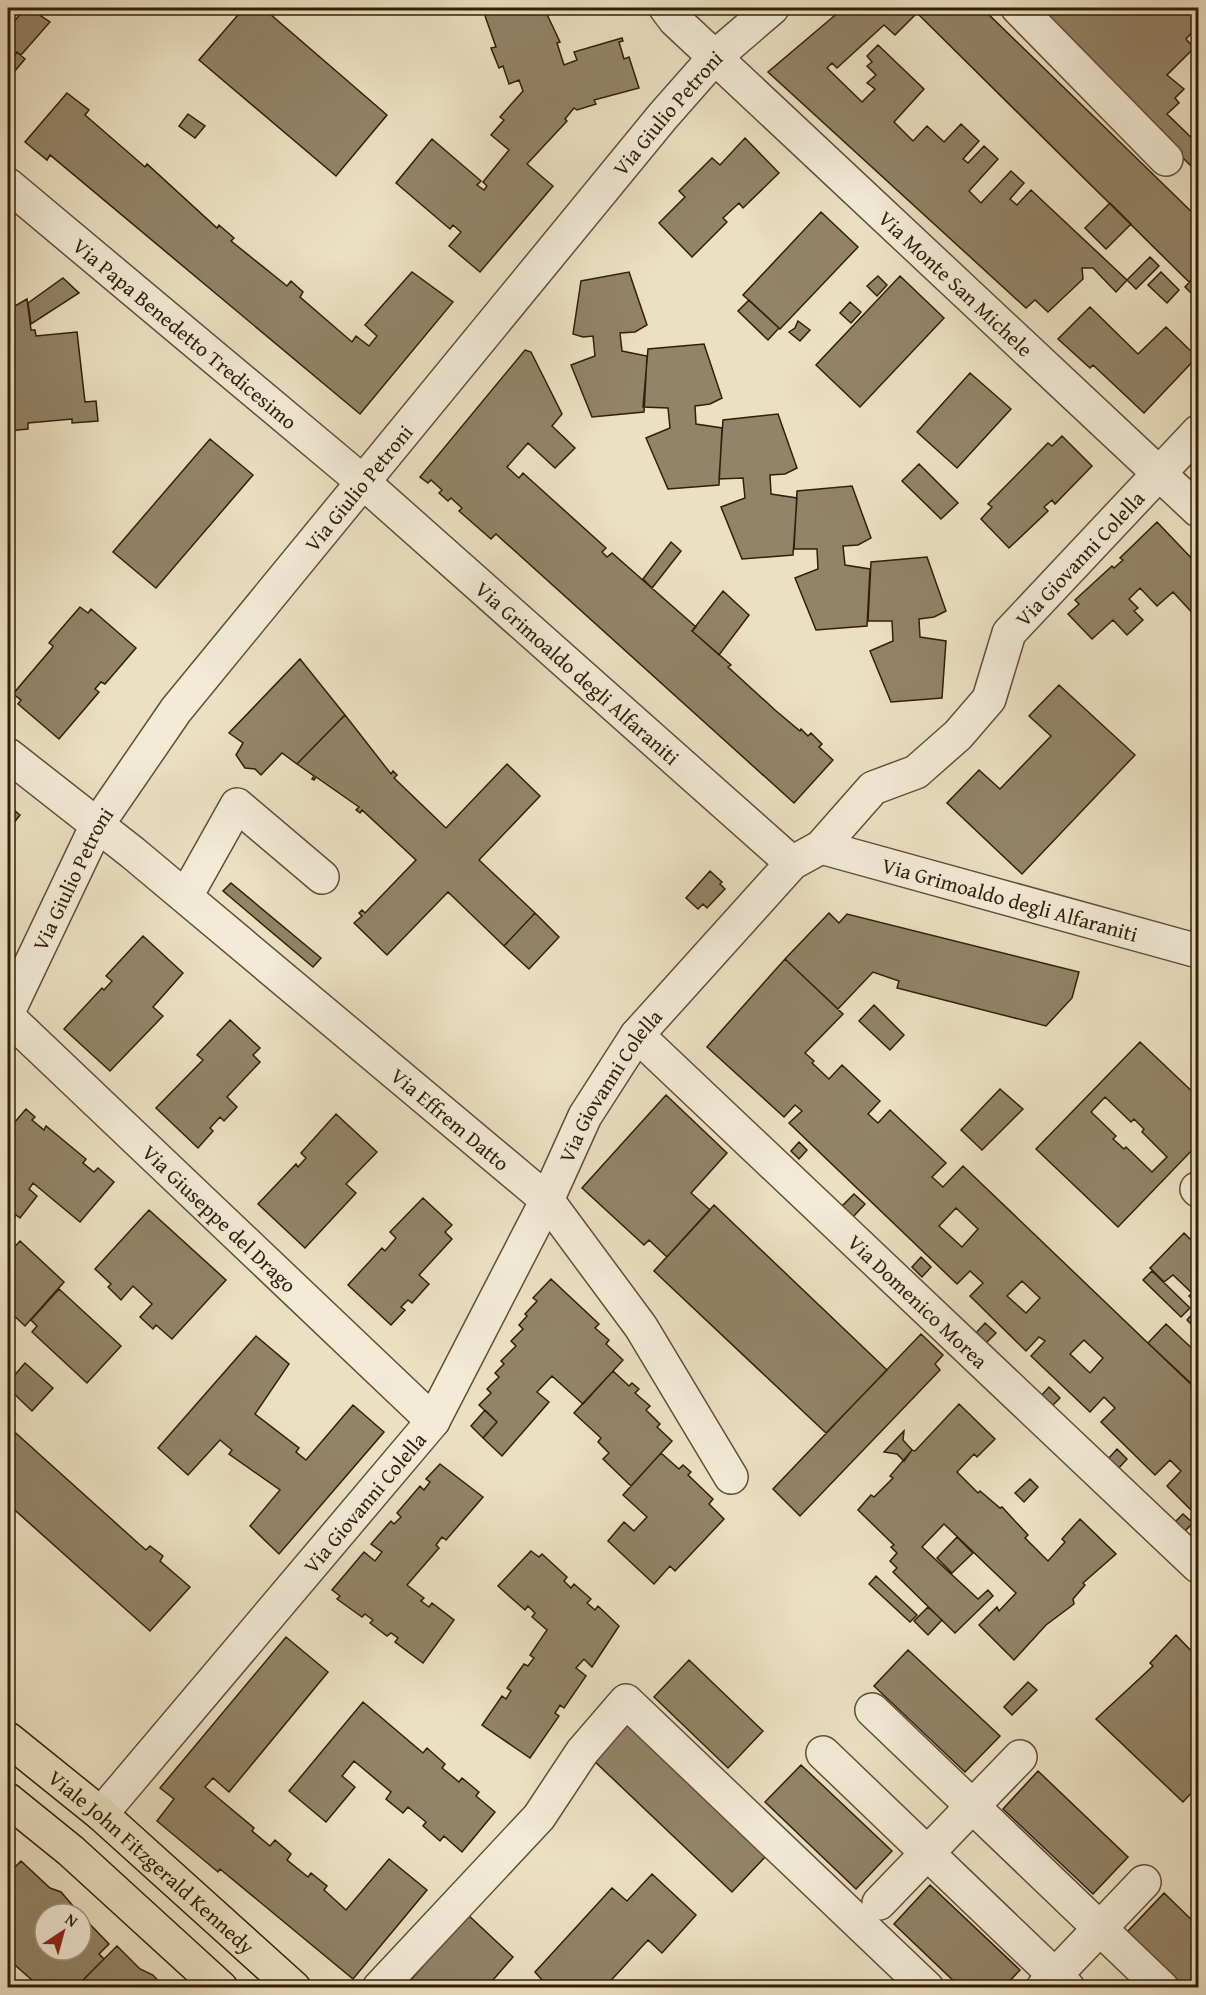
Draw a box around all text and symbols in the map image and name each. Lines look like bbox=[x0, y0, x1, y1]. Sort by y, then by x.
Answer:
street label: Via Giulio Petroni bbox=[605, 42, 729, 182]
street label: Via Monte San Michele bbox=[872, 203, 1040, 364]
street label: Via Papa Benedetto Tredicesimo bbox=[66, 230, 304, 436]
street label: Via Giulio Petroni bbox=[297, 417, 420, 558]
street label: Via Giovanni Colella bbox=[1008, 483, 1151, 633]
street label: Via Grimoaldo degli Alfaraniti bbox=[469, 573, 687, 772]
street label: Via Giulio Petroni bbox=[24, 800, 121, 956]
street label: Via Grimoaldo degli Alfaraniti bbox=[878, 849, 1141, 949]
street label: Via Giovanni Colella bbox=[550, 1002, 669, 1168]
street label: Via Effrem Datto bbox=[384, 1060, 517, 1178]
street label: Via Giuseppe del Drago bbox=[135, 1137, 304, 1299]
street label: Via Domenico Morea bbox=[841, 1227, 995, 1375]
street label: Via Giovanni Colella bbox=[295, 1425, 433, 1580]
street label: Viale John Fitzgerald Kennedy bbox=[42, 1762, 262, 1962]
north arrow bbox=[33, 1902, 93, 1962]
text: N bbox=[60, 1907, 83, 1933]

